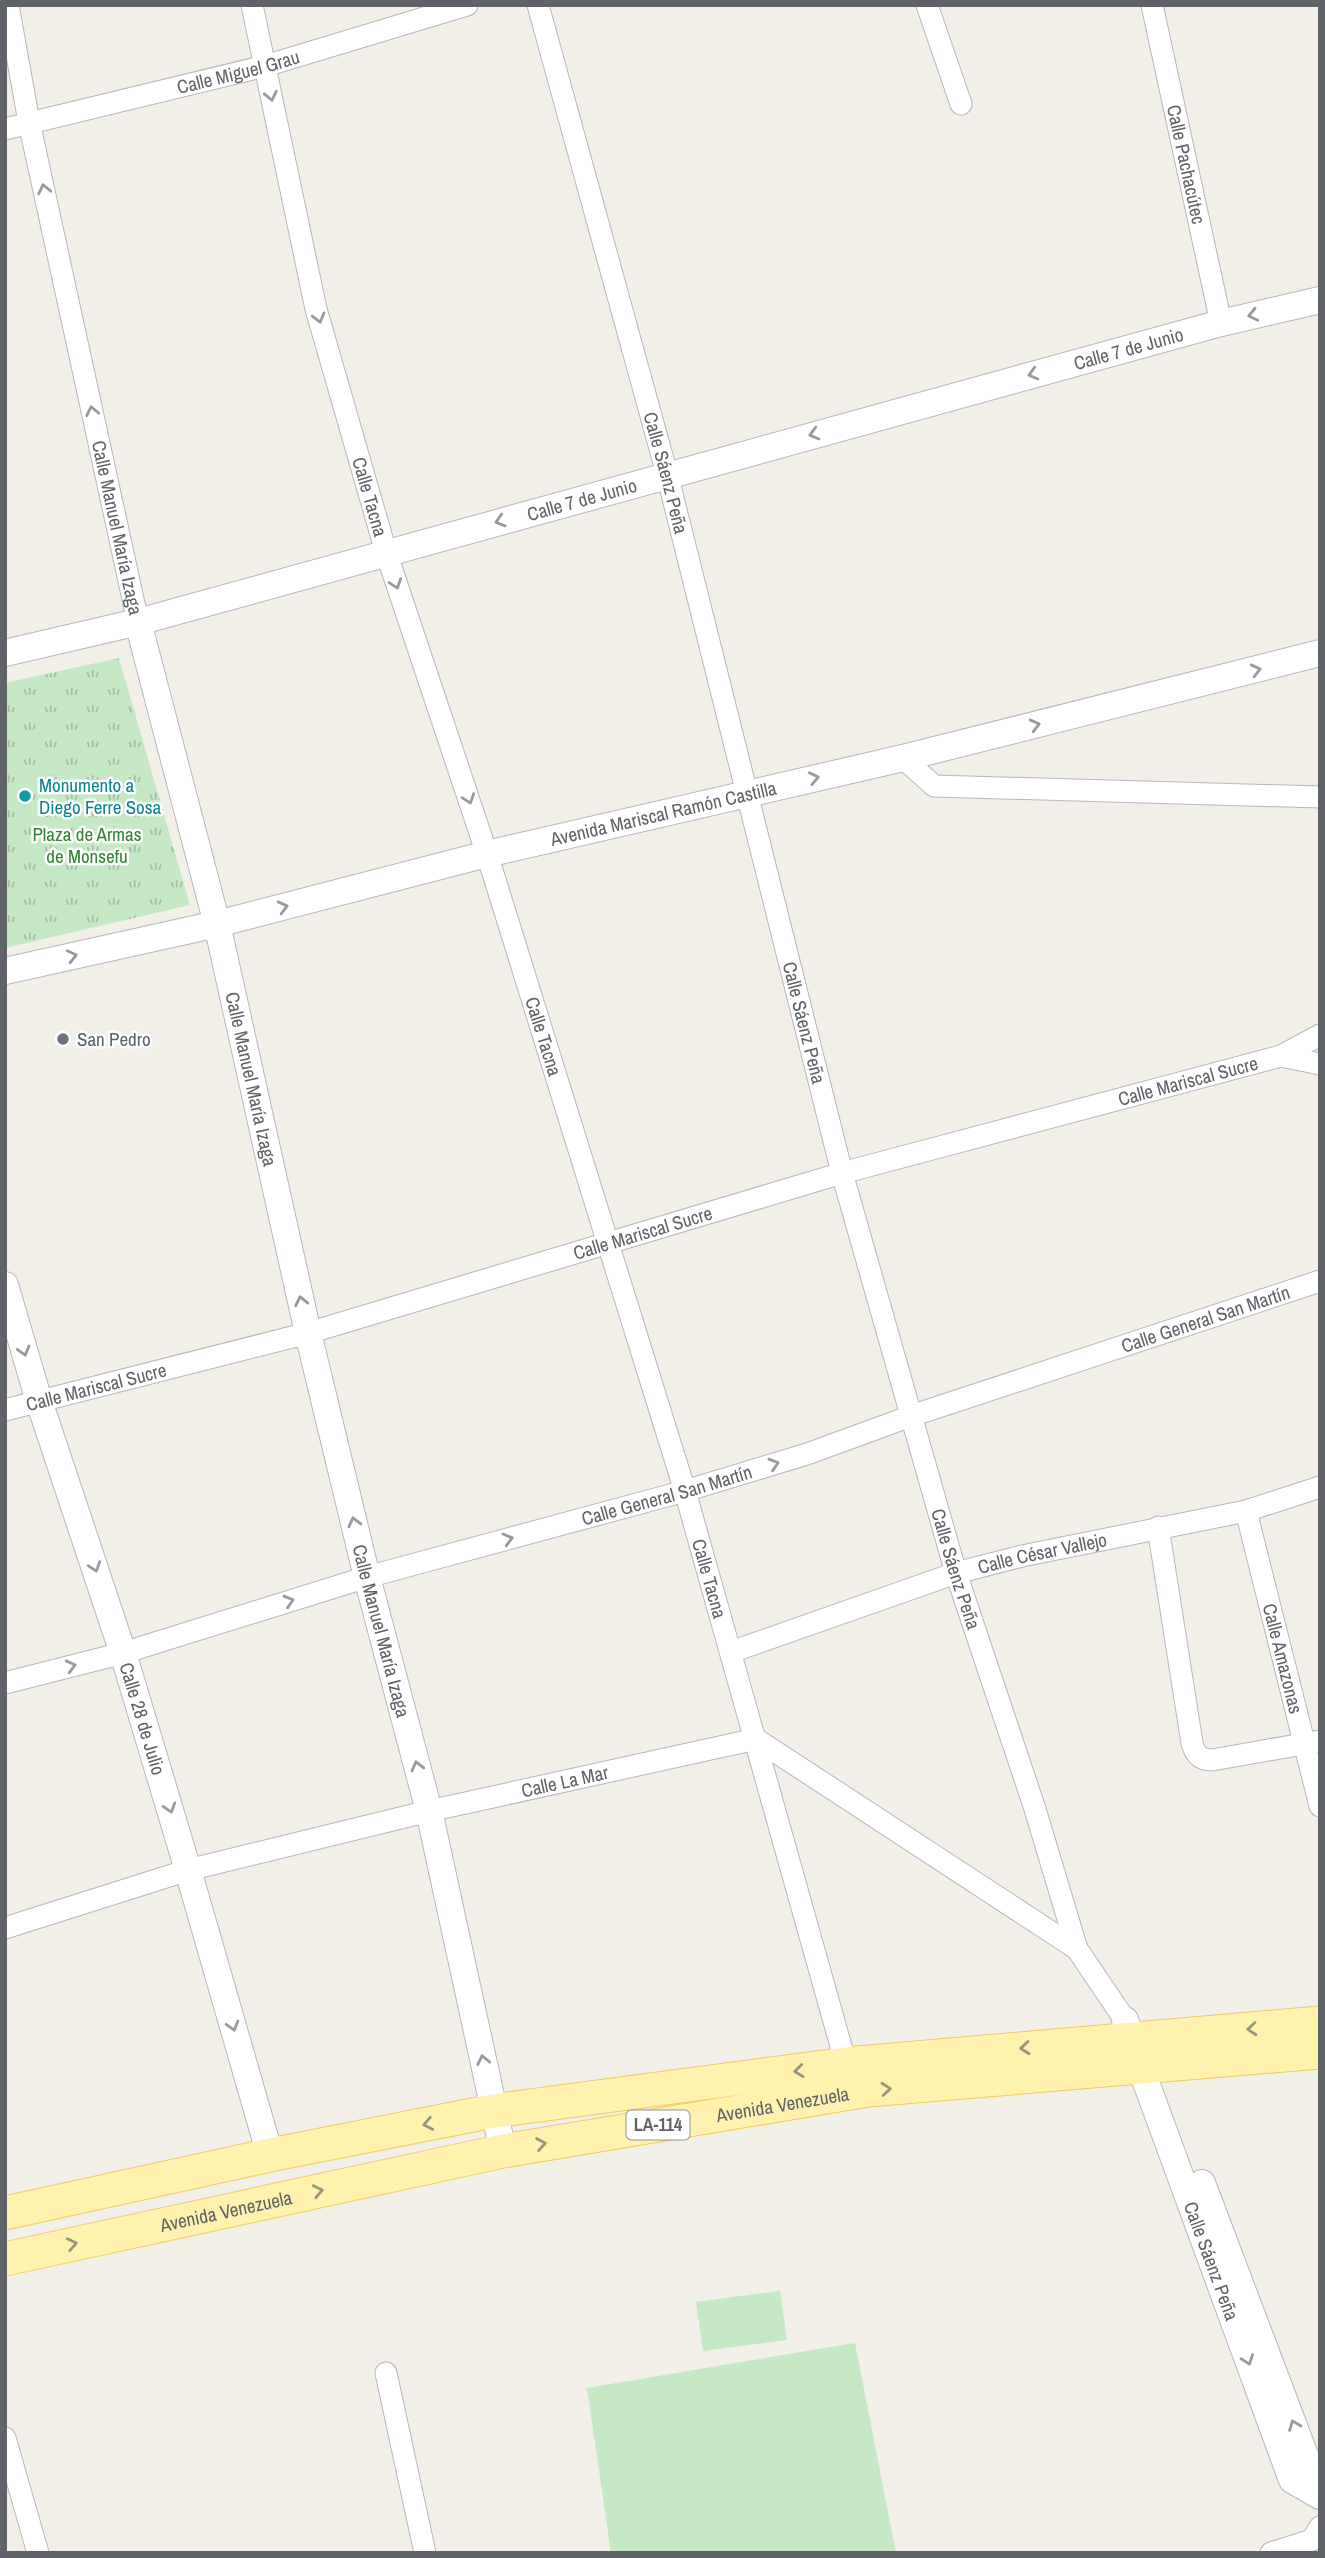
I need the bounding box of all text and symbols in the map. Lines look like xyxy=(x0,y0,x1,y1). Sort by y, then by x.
street label: Calle Miguel Grau xyxy=(174,43,303,100)
one-way arrow xyxy=(263,90,278,102)
street label: Calle Pachacútec xyxy=(1161,102,1212,227)
one-way arrow xyxy=(38,183,52,195)
one-way arrow xyxy=(1247,307,1259,322)
one-way arrow xyxy=(311,312,325,324)
street label: Calle 7 de Junio xyxy=(1071,321,1186,376)
one-way arrow xyxy=(1028,366,1040,380)
one-way arrow xyxy=(86,405,100,417)
street label: Calle Sáenz Peña xyxy=(638,409,695,537)
one-way arrow xyxy=(808,426,820,440)
street label: Calle Manuel María Izaga xyxy=(86,438,149,618)
street label: Calle Tacna xyxy=(346,454,394,540)
street label: Calle 7 de Junio xyxy=(524,472,640,527)
one-way arrow xyxy=(494,512,506,527)
one-way arrow xyxy=(388,577,402,589)
one-way arrow xyxy=(1250,663,1262,678)
one-way arrow xyxy=(1029,719,1041,733)
place label: Monumento a Diego Ferre Sosa xyxy=(39,772,162,820)
one-way arrow xyxy=(808,772,820,786)
street label: Avenida Mariscal Ramón Castilla xyxy=(547,775,779,852)
marker: Monumento a Diego Ferre Sosa xyxy=(17,788,33,804)
one-way arrow xyxy=(461,793,475,805)
park label: Plaza de Armas de Monsefu xyxy=(32,821,142,869)
one-way arrow xyxy=(277,900,289,915)
one-way arrow xyxy=(66,950,78,964)
street label: Calle Sáenz Peña xyxy=(777,959,832,1087)
street label: Calle Manuel María Izaga xyxy=(220,989,284,1169)
street label: Calle Tacna xyxy=(519,994,568,1080)
place label: San Pedro xyxy=(77,1026,151,1052)
marker: San Pedro xyxy=(55,1031,71,1047)
street label: Calle Mariscal Sucre xyxy=(1115,1050,1261,1112)
street label: Calle Mariscal Sucre xyxy=(570,1200,715,1266)
street label: Calle General San Martín xyxy=(1118,1279,1293,1359)
one-way arrow xyxy=(295,1295,309,1307)
one-way arrow xyxy=(16,1345,31,1357)
street label: Calle Mariscal Sucre xyxy=(23,1357,169,1417)
one-way arrow xyxy=(768,1457,780,1472)
street label: Calle General San Martín xyxy=(579,1458,755,1531)
street label: Calle Sáenz Peña xyxy=(925,1506,987,1633)
one-way arrow xyxy=(348,1516,362,1528)
street label: Calle César Vallejo xyxy=(975,1526,1109,1580)
one-way arrow xyxy=(502,1533,514,1547)
street label: Calle Tacna xyxy=(686,1536,733,1622)
street label: Calle Manuel María Izaga xyxy=(347,1542,417,1720)
one-way arrow xyxy=(86,1561,101,1573)
one-way arrow xyxy=(282,1595,295,1609)
street label: Calle Amazonas xyxy=(1257,1601,1309,1716)
street label: Calle 28 de Julio xyxy=(114,1659,172,1778)
one-way arrow xyxy=(65,1660,77,1675)
street label: Calle La Mar xyxy=(519,1759,611,1803)
one-way arrow xyxy=(411,1760,425,1772)
one-way arrow xyxy=(161,1802,176,1814)
one-way arrow xyxy=(225,2020,239,2032)
one-way arrow xyxy=(1246,2021,1257,2036)
one-way arrow xyxy=(1019,2041,1031,2056)
one-way arrow xyxy=(476,2054,491,2066)
one-way arrow xyxy=(793,2063,805,2078)
street label: Avenida Venezuela xyxy=(713,2080,851,2128)
one-way arrow xyxy=(881,2081,892,2096)
road number: LA-114 xyxy=(626,2110,690,2140)
one-way arrow xyxy=(422,2115,434,2130)
one-way arrow xyxy=(535,2137,547,2152)
street label: Avenida Venezuela xyxy=(157,2184,294,2238)
one-way arrow xyxy=(312,2184,324,2199)
street label: Calle Sáenz Peña xyxy=(1178,2198,1245,2324)
one-way arrow xyxy=(66,2238,78,2253)
one-way arrow xyxy=(1240,2354,1254,2366)
one-way arrow xyxy=(1288,2420,1302,2432)

